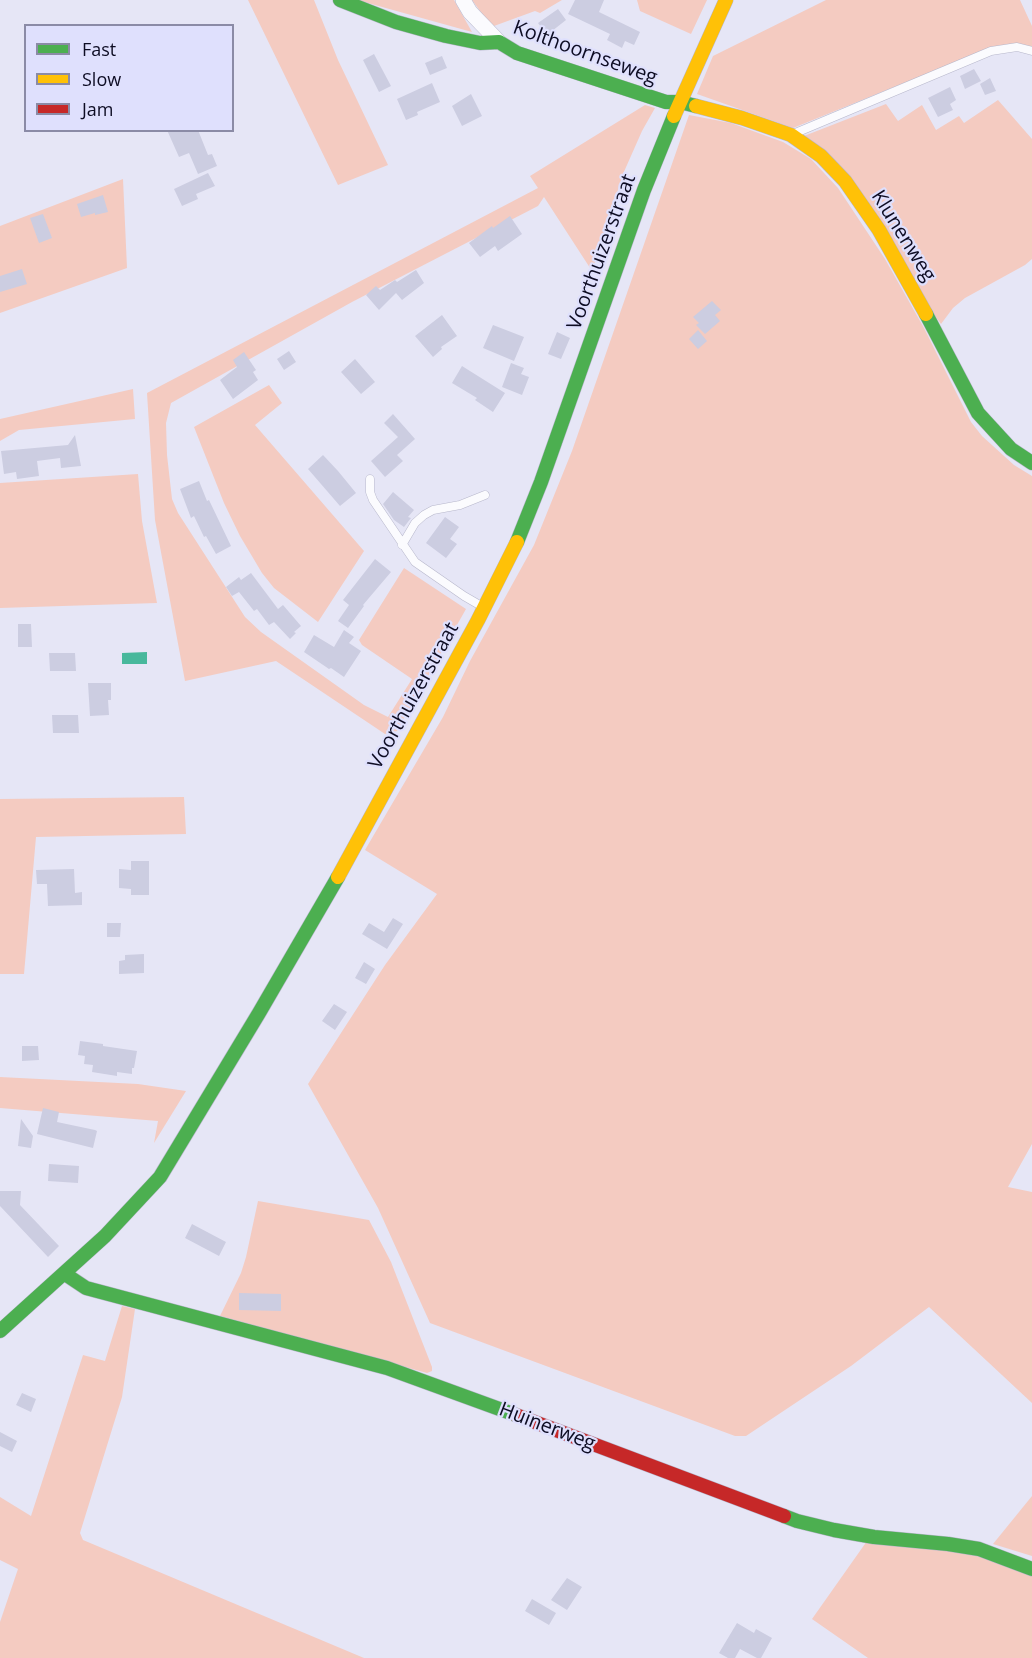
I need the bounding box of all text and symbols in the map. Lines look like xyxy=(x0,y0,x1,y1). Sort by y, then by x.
street label: Kolthoornseweg xyxy=(510,16,660,90)
legend xyxy=(24,24,234,132)
text: Fast xyxy=(82,37,116,61)
text: Slow xyxy=(82,67,121,91)
text: Jam xyxy=(82,97,114,121)
street label: Voorthuizerstraat xyxy=(563,171,641,333)
street label: Klunenweg xyxy=(866,186,940,286)
street label: Voorthuizerstraat xyxy=(364,619,464,773)
street label: Huinerweg xyxy=(495,1398,599,1456)

